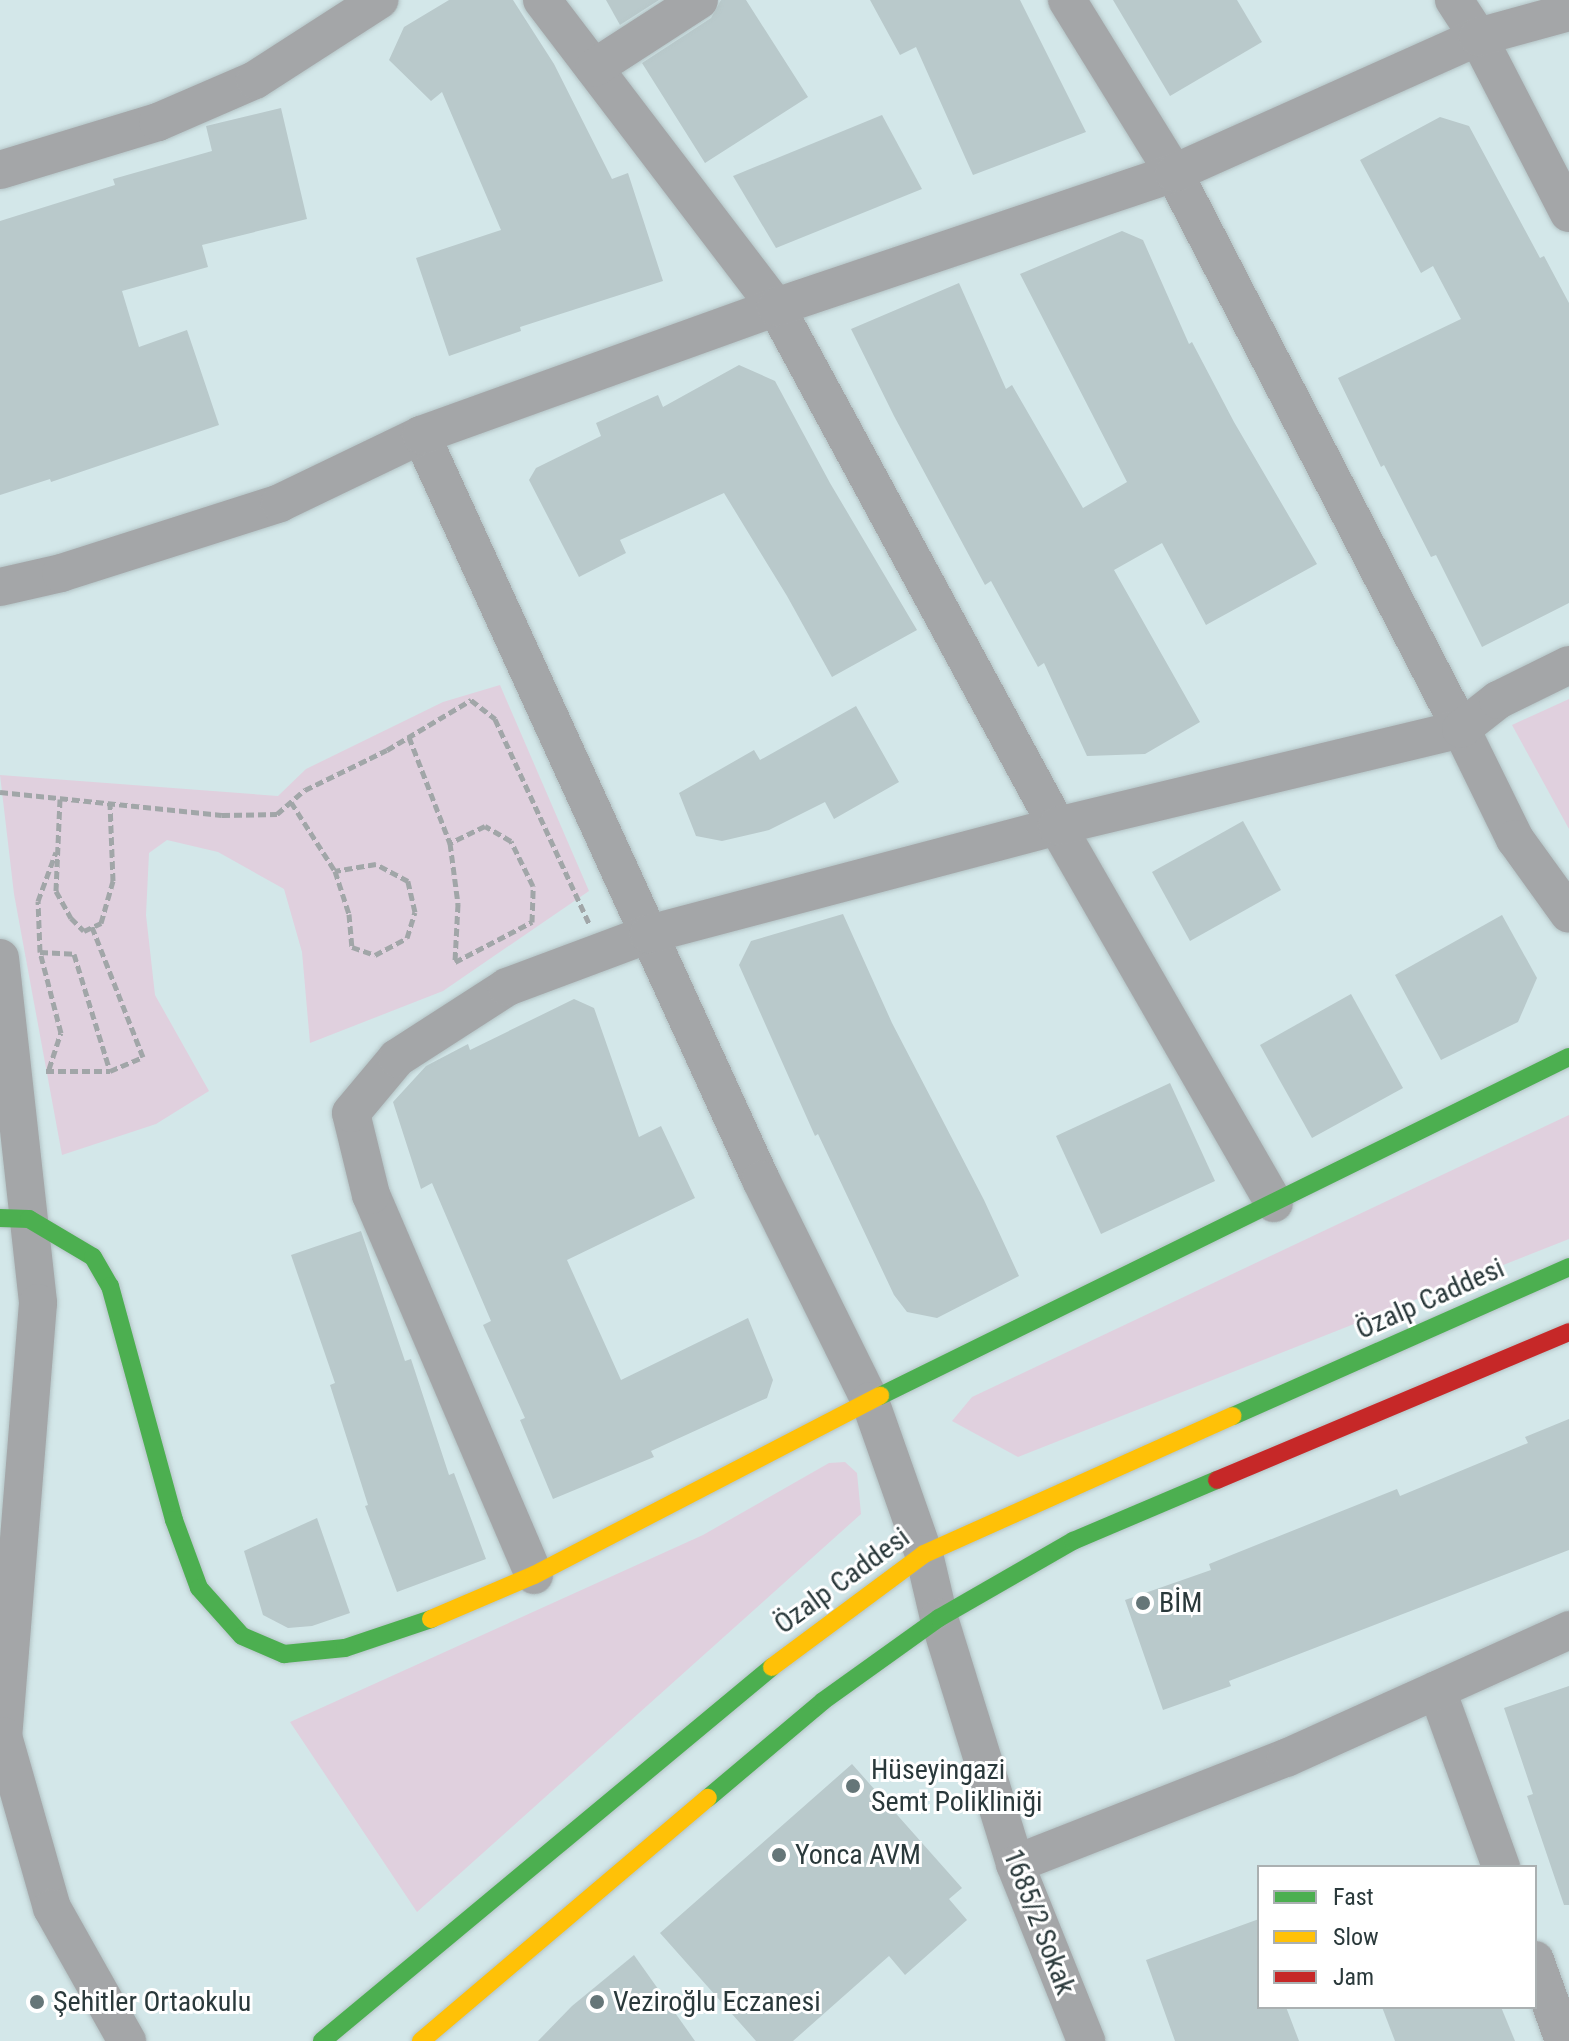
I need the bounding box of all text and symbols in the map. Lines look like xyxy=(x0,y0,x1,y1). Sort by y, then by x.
street label: Özalp Caddesi xyxy=(1351,1251,1509,1347)
street label: Özalp Caddesi xyxy=(768,1521,916,1641)
place label: BİM xyxy=(1159,1586,1202,1620)
marker: BİM xyxy=(1134,1594,1152,1612)
place label: Hüseyingazi Semt Polikliniği xyxy=(871,1753,1042,1819)
marker: Hüseyingazi Semt Polikliniği xyxy=(842,1775,864,1797)
place label: Yonca AVM xyxy=(795,1838,921,1872)
street label: 1685/2 Sokak xyxy=(996,1844,1082,2000)
marker: Yonca AVM xyxy=(770,1846,788,1864)
legend xyxy=(1257,1865,1537,2009)
text: Fast xyxy=(1333,1883,1374,1911)
text: Slow xyxy=(1333,1923,1379,1951)
text: Jam xyxy=(1333,1963,1374,1991)
place label: Şehitler Ortaokulu xyxy=(53,1985,251,2019)
place label: Veziroğlu Eczanesi xyxy=(613,1985,821,2019)
marker: Şehitler Ortaokulu xyxy=(28,1993,46,2011)
marker: Veziroğlu Eczanesi xyxy=(588,1993,606,2011)

